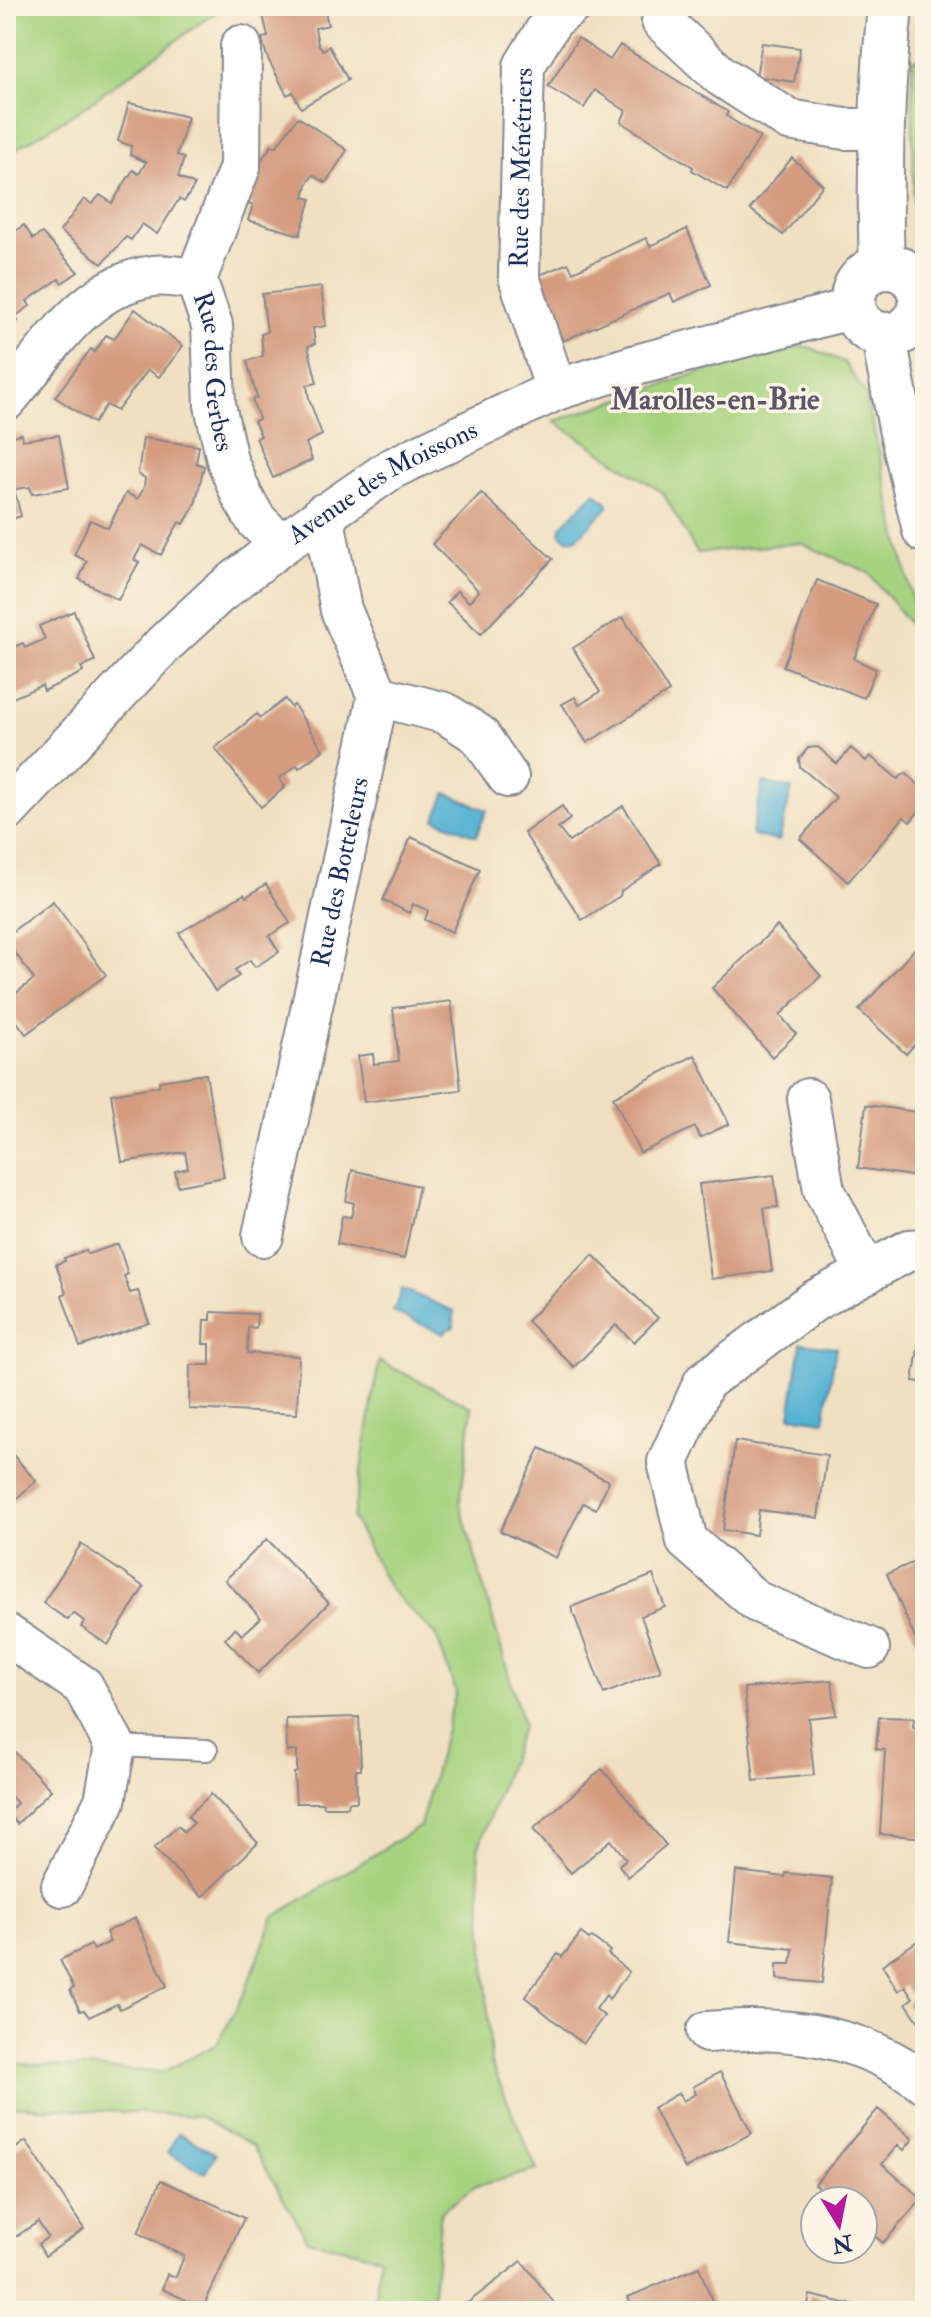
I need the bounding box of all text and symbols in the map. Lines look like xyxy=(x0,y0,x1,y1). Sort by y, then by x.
street label: Rue des Ménétriers xyxy=(503,67,540,269)
street label: Rue des Gerbes xyxy=(186,288,241,455)
district label: Marolles-en-Brie xyxy=(609,381,820,418)
street label: Avenue des Moissons xyxy=(281,414,483,552)
street label: Rue des Botteleurs xyxy=(305,774,376,970)
north arrow xyxy=(799,2185,879,2265)
text: N xyxy=(830,2228,855,2259)

